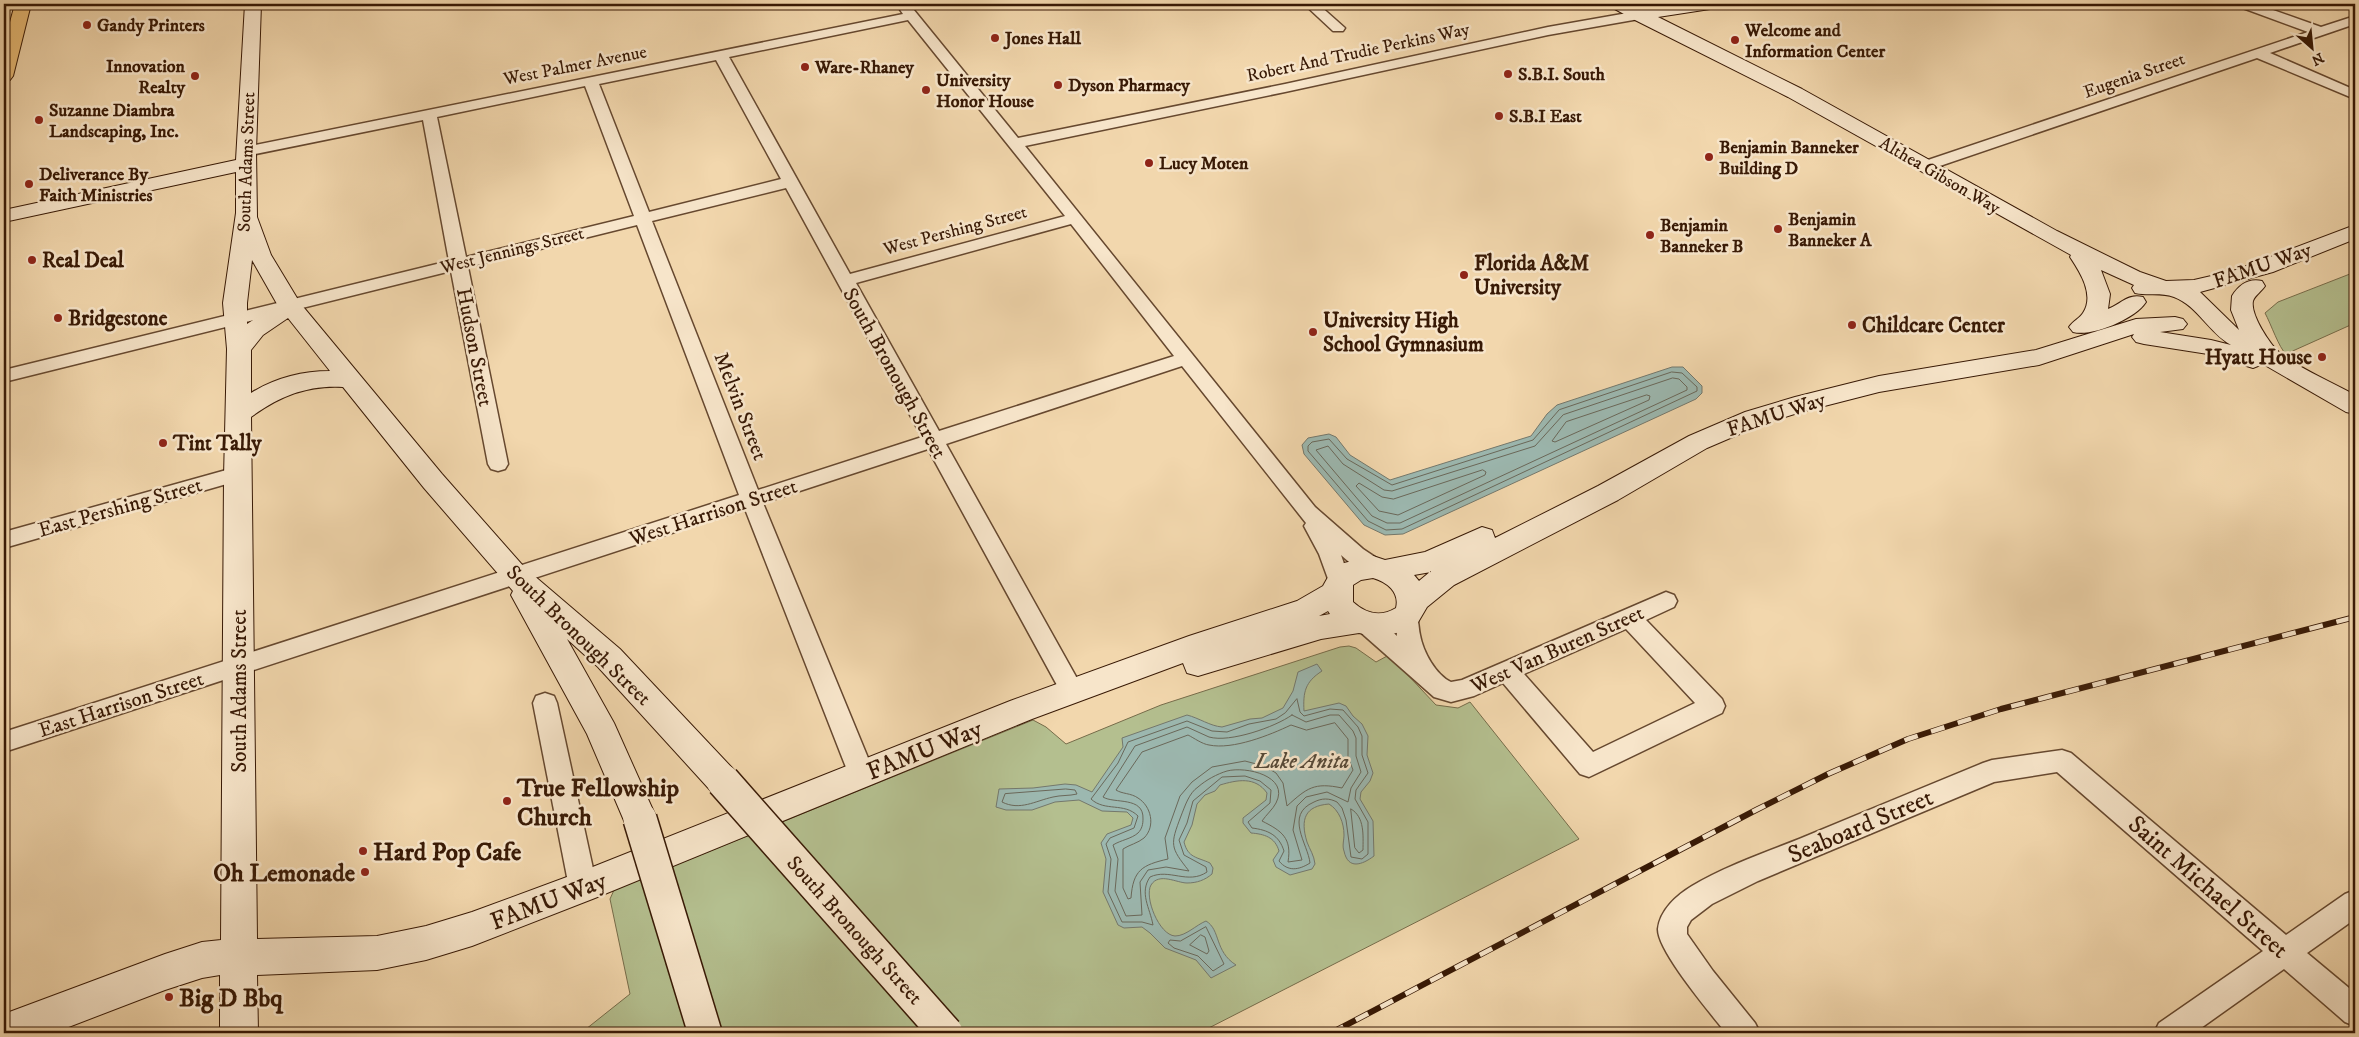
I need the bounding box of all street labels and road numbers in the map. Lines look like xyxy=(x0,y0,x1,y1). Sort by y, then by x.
street label: Robert And Trudie Perkins Way xyxy=(1245,19,1472,87)
street label: West Palmer Avenue xyxy=(501,41,649,91)
street label: Eugenia Street xyxy=(2081,48,2188,104)
street label: South Adams Street xyxy=(234,91,260,232)
street label: Althea Gibson Way xyxy=(1875,132,2004,220)
street label: West Pershing Street xyxy=(880,201,1030,261)
street label: West Jennings Street xyxy=(437,222,586,280)
street label: FAMU Way xyxy=(2210,237,2316,295)
street label: South Bronough Street xyxy=(836,283,952,464)
street label: Hudson Street xyxy=(450,286,498,409)
street label: Melvin Street xyxy=(708,349,773,464)
street label: FAMU Way xyxy=(1724,386,1830,443)
street label: East Pershing Street xyxy=(35,472,205,544)
street label: West Harrison Street xyxy=(625,473,801,553)
street label: South Bronough Street xyxy=(500,560,656,712)
street label: West Van Buren Street xyxy=(1466,600,1648,700)
street label: South Adams Street xyxy=(227,609,253,773)
street label: East Harrison Street xyxy=(36,666,207,744)
street label: FAMU Way xyxy=(862,713,987,788)
street label: Seaboard Street xyxy=(1783,782,1938,871)
street label: Saint Michael Street xyxy=(2121,809,2295,965)
street label: South Bronough Street xyxy=(781,851,928,1011)
street label: FAMU Way xyxy=(486,865,611,938)

